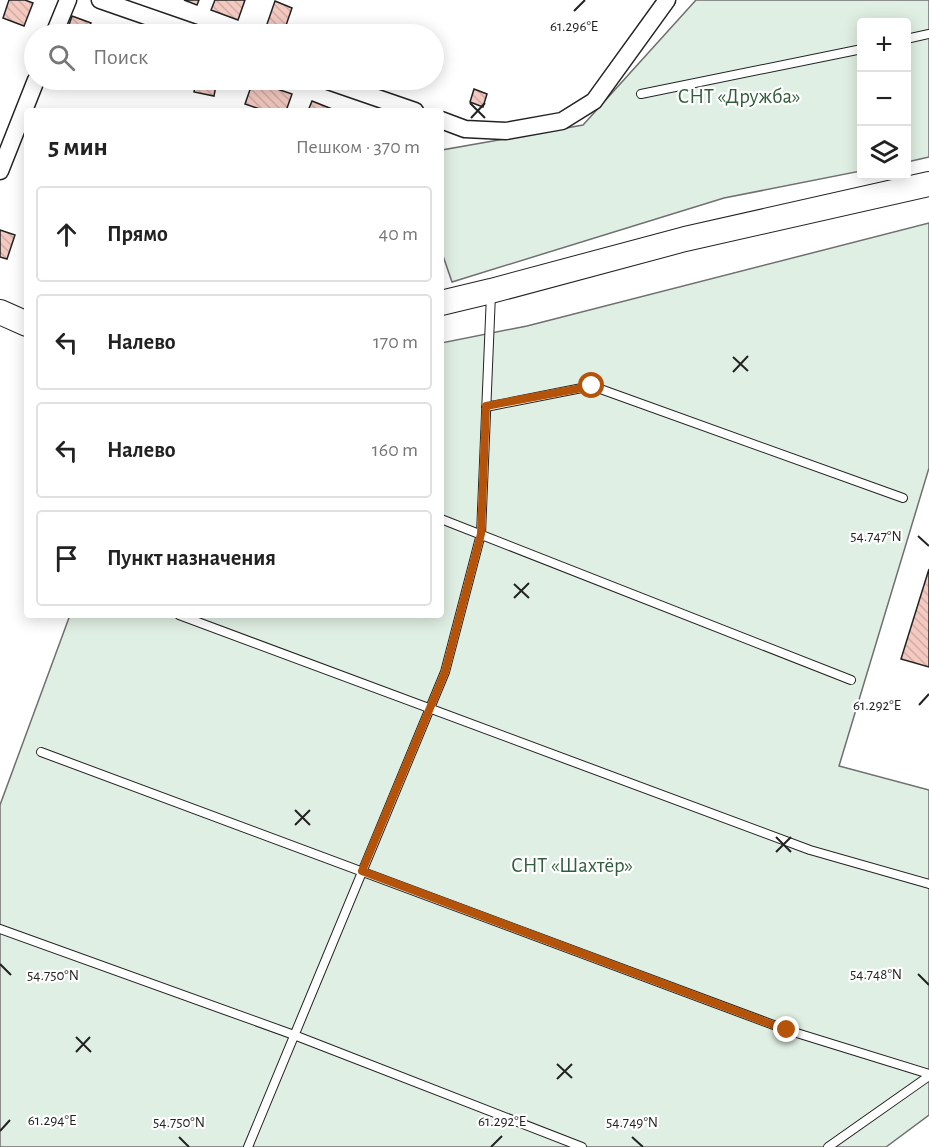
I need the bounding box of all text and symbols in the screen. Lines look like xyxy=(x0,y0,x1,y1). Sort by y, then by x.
map controls xyxy=(857,18,911,180)
button: + xyxy=(857,18,911,72)
text: 61.296°E xyxy=(550,19,598,34)
search box xyxy=(24,24,444,90)
icon: search xyxy=(45,41,78,74)
text: Поиск xyxy=(93,46,148,68)
button: − xyxy=(857,72,911,126)
park label: СНТ «Дружба» xyxy=(677,86,801,107)
button: layers xyxy=(857,126,911,180)
text: 5 мин xyxy=(48,134,108,160)
text: Пешком · 370 m xyxy=(296,137,420,157)
icon: ahead xyxy=(50,218,83,251)
text: Прямо xyxy=(107,223,168,245)
text: 40 m xyxy=(379,224,418,244)
icon: left xyxy=(50,326,83,359)
text: Налево xyxy=(107,331,176,353)
text: 170 m xyxy=(373,332,418,352)
route start xyxy=(578,372,604,398)
icon: left xyxy=(50,434,83,467)
text: Налево xyxy=(107,439,176,461)
text: 160 m xyxy=(372,440,418,460)
text: 54.747°N xyxy=(850,529,902,544)
icon: arrive xyxy=(50,542,83,575)
text: Пункт назначения xyxy=(107,547,276,569)
text: 61.292°E xyxy=(853,698,901,713)
park label: СНТ «Шахтёр» xyxy=(511,855,633,876)
text: 54.748°N xyxy=(850,967,902,982)
text: 54.750°N xyxy=(27,968,79,983)
route end xyxy=(773,1016,799,1042)
text: 61.294°E xyxy=(28,1113,76,1128)
text: 61.292°E xyxy=(478,1114,526,1129)
text: 54.750°N xyxy=(153,1115,205,1130)
text: 54.749°N xyxy=(606,1115,658,1130)

